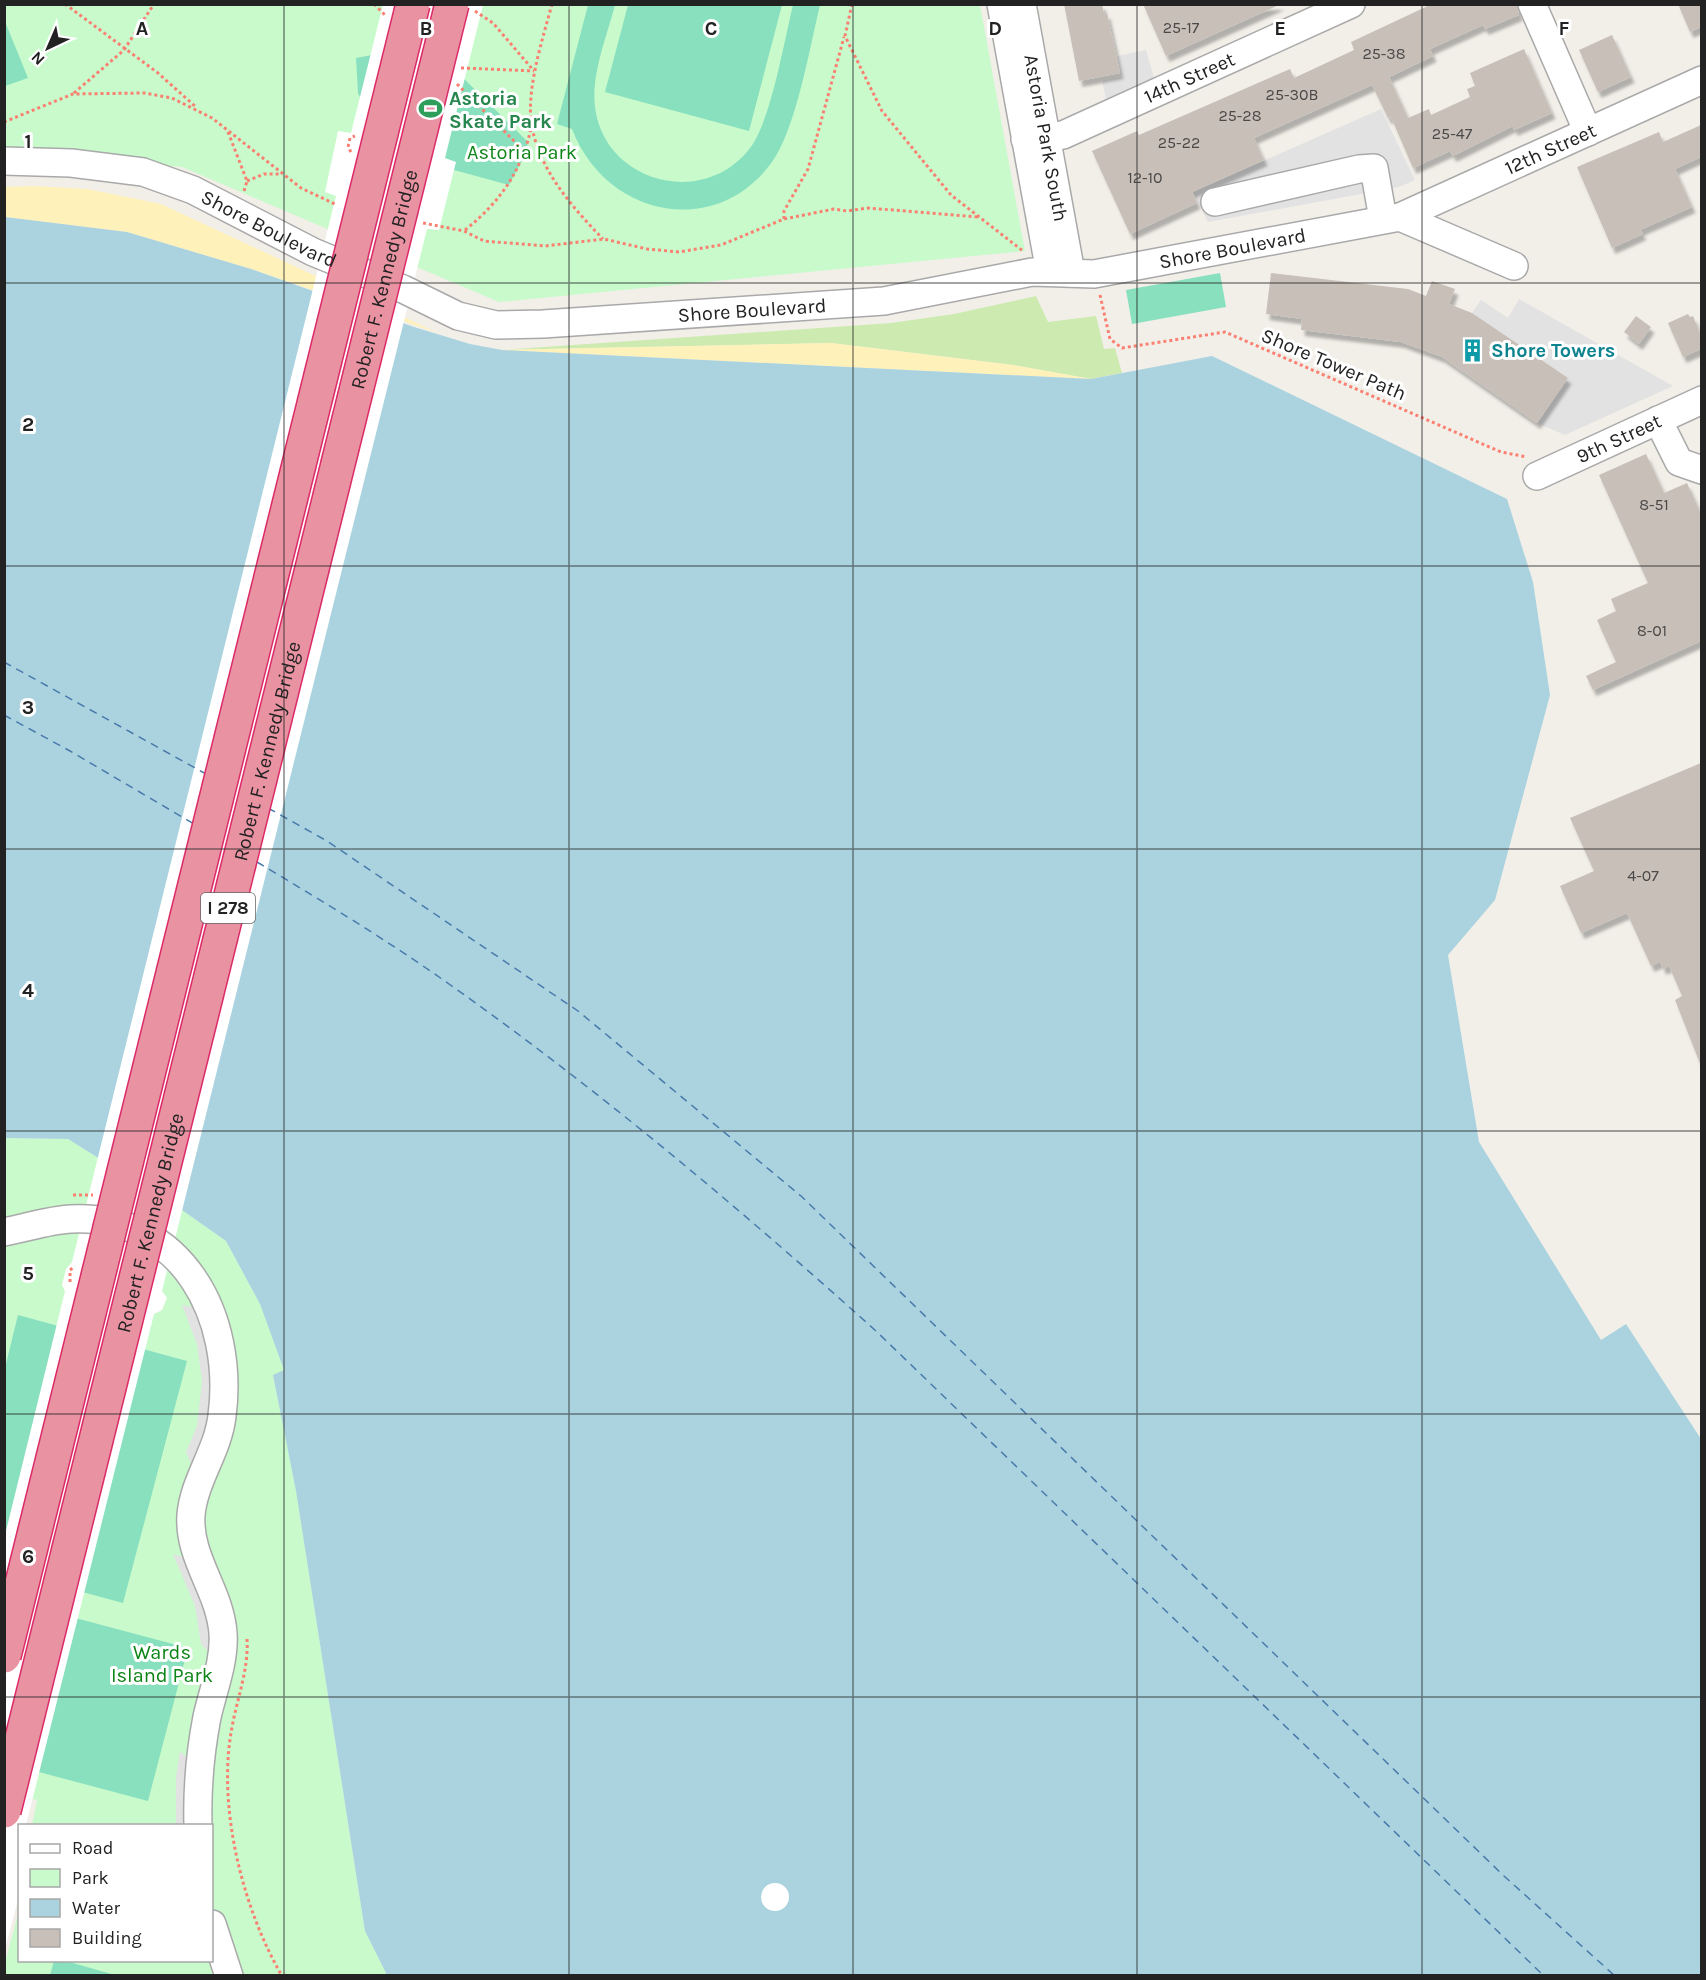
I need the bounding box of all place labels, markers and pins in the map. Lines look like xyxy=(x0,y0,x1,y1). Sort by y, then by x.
place label: Astoria Skate Park xyxy=(449,87,552,133)
sports icon: Astoria Skate Park xyxy=(418,96,444,122)
building icon: Shore Towers xyxy=(1460,337,1486,363)
place label: Shore Towers xyxy=(1491,339,1615,362)

